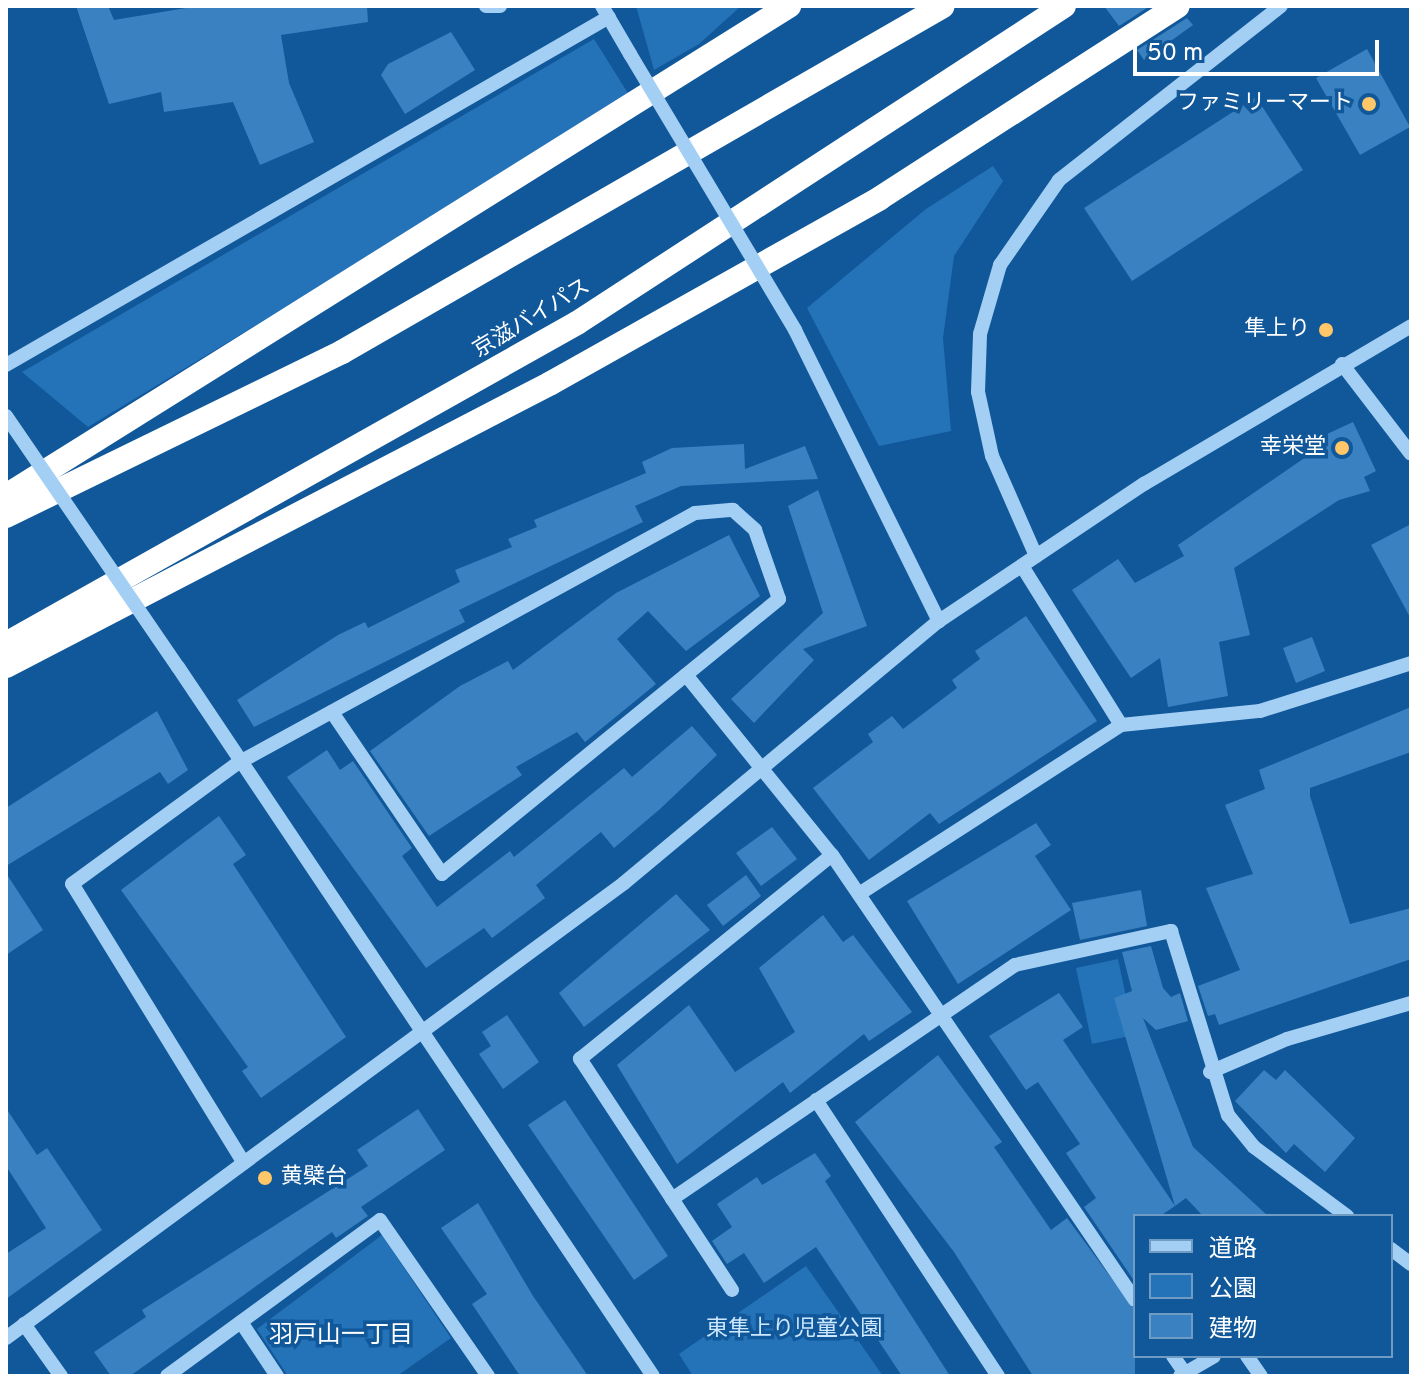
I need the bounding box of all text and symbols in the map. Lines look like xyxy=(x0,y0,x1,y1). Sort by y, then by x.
scale bar xyxy=(1137,24,1383,74)
text: 50 m xyxy=(1147,39,1203,69)
place label: ファミリーマート xyxy=(1177,91,1353,117)
marker: ファミリーマート xyxy=(1360,95,1378,113)
street label: 京滋バイパス xyxy=(469,274,595,364)
place label: 隼上り xyxy=(1244,317,1310,343)
marker: 隼上り xyxy=(1317,321,1335,339)
place label: 幸栄堂 xyxy=(1260,435,1326,461)
marker: 幸栄堂 xyxy=(1333,439,1351,457)
place label: 黄檗台 xyxy=(281,1165,347,1191)
marker: 黄檗台 xyxy=(256,1169,274,1187)
legend xyxy=(1133,1214,1393,1358)
text: 道路 xyxy=(1209,1235,1257,1265)
text: 公園 xyxy=(1209,1275,1257,1305)
text: 建物 xyxy=(1209,1315,1257,1345)
park label: 東隼上り児童公園 xyxy=(706,1317,882,1343)
district label: 羽戸山一丁目 xyxy=(269,1323,413,1351)

